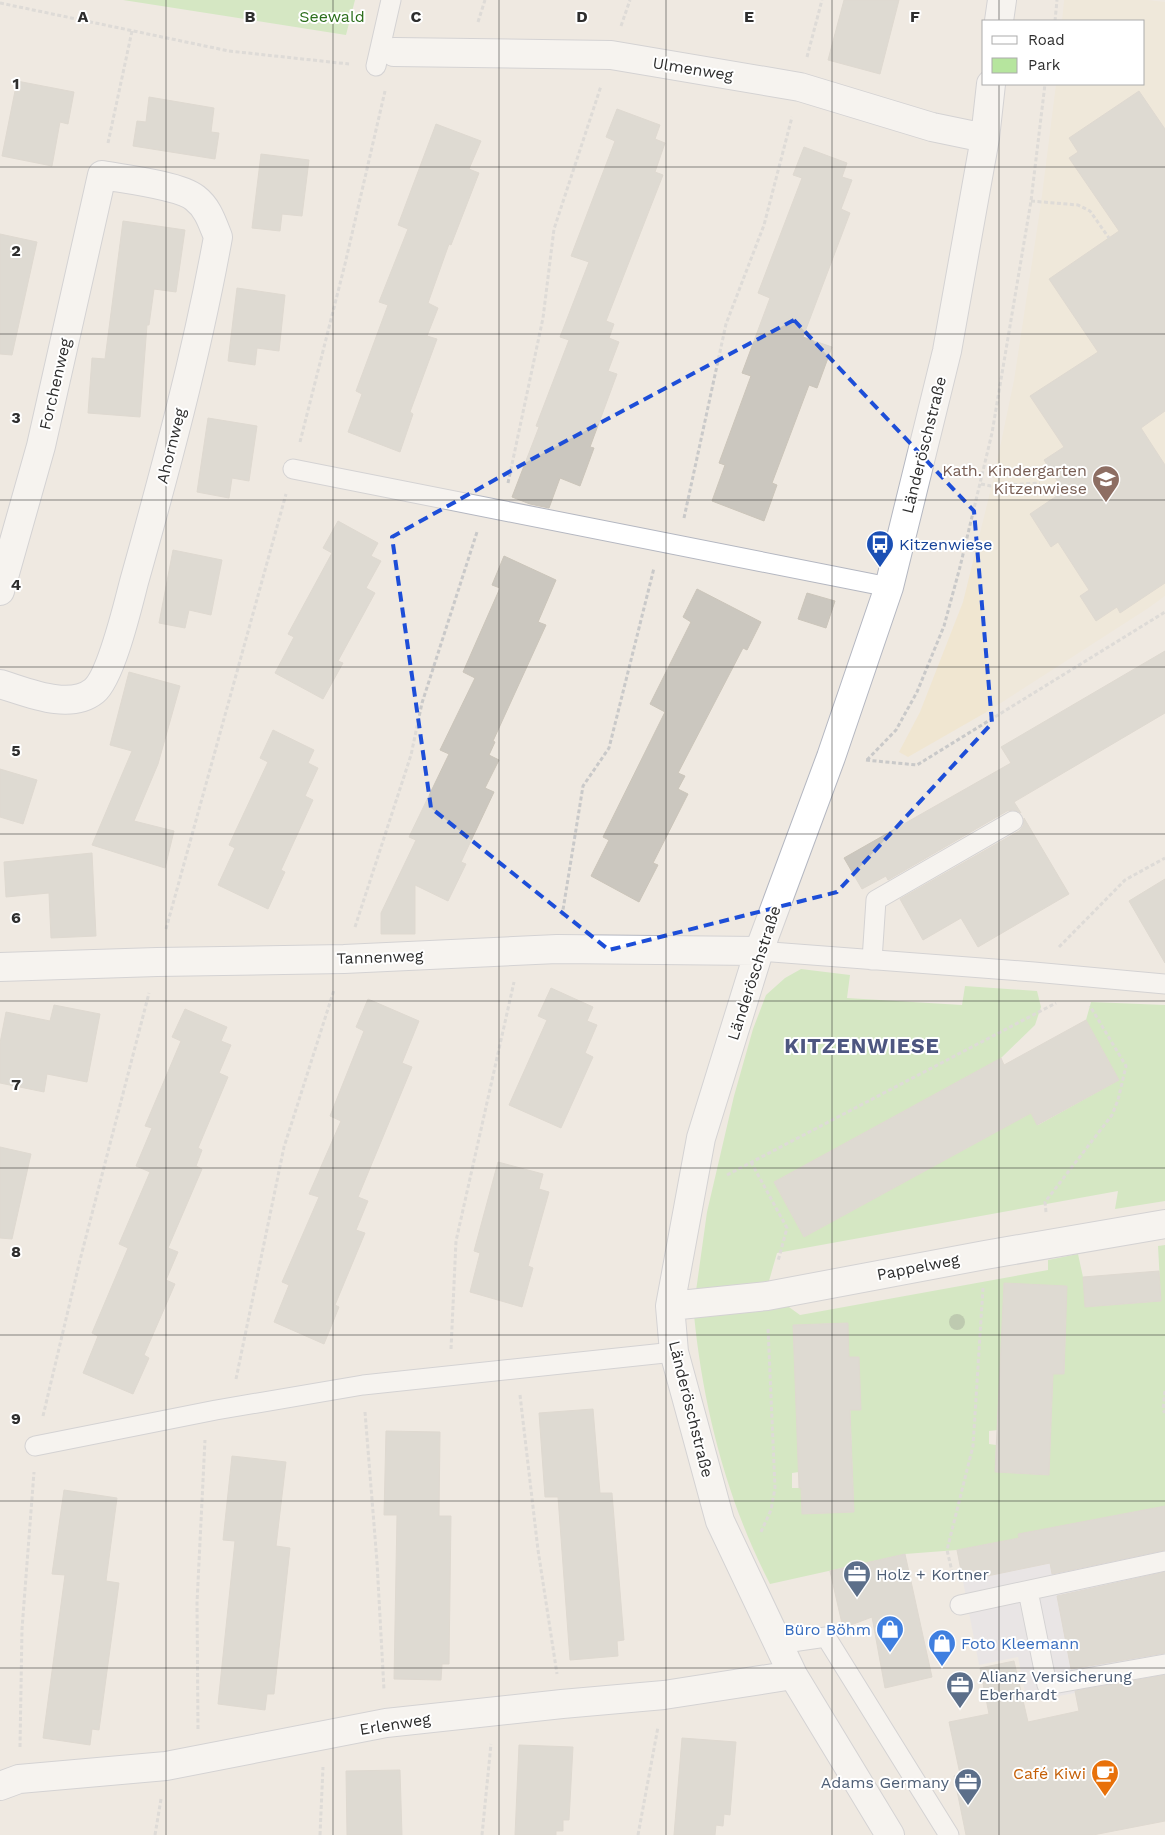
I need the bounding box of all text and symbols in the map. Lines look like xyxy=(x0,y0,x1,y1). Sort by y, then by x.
text: A xyxy=(78,7,89,26)
text: B xyxy=(245,7,256,26)
park label: Seewald xyxy=(299,7,365,26)
text: C xyxy=(411,7,422,26)
text: D xyxy=(576,7,588,26)
text: E xyxy=(744,7,754,26)
text: F xyxy=(910,7,920,26)
legend xyxy=(982,20,1145,85)
text: Road xyxy=(1028,31,1065,49)
street label: Ulmenweg xyxy=(651,53,735,85)
text: Park xyxy=(1028,56,1061,74)
text: 1 xyxy=(13,74,19,93)
text: 2 xyxy=(11,241,21,260)
street label: Forchenweg xyxy=(35,336,75,432)
street label: Länderöschstraße xyxy=(898,375,950,515)
street label: Ahornweg xyxy=(152,406,190,486)
text: 3 xyxy=(11,408,21,427)
place label: Kath. Kindergarten Kitzenwiese xyxy=(942,461,1087,498)
school or university icon: Kath. Kindergarten Kitzenwiese xyxy=(1091,464,1121,503)
bus stop icon: Kitzenwiese xyxy=(865,529,895,568)
place label: Kitzenwiese xyxy=(899,535,992,554)
text: 4 xyxy=(11,575,21,594)
text: 5 xyxy=(11,741,21,760)
street label: Länderöschstraße xyxy=(723,903,785,1043)
text: 6 xyxy=(11,908,21,927)
street label: Tannenweg xyxy=(336,946,424,968)
district label: KITZENWIESE xyxy=(784,1033,940,1058)
text: 7 xyxy=(11,1075,21,1094)
text: 8 xyxy=(11,1242,21,1261)
street label: Pappelweg xyxy=(875,1250,961,1284)
street label: Länderöschstraße xyxy=(665,1339,717,1479)
text: 9 xyxy=(11,1409,21,1428)
office icon: Holz + Kortner xyxy=(842,1559,872,1598)
place label: Holz + Kortner xyxy=(876,1565,990,1584)
shop icon: Büro Böhm xyxy=(875,1614,905,1653)
place label: Büro Böhm xyxy=(784,1620,871,1639)
shop icon: Foto Kleemann xyxy=(927,1628,957,1667)
place label: Foto Kleemann xyxy=(961,1634,1079,1653)
place label: Alianz Versicherung Eberhardt xyxy=(979,1667,1132,1704)
office icon: Alianz Versicherung Eberhardt xyxy=(945,1670,975,1709)
street label: Erlenweg xyxy=(358,1709,432,1739)
cafe icon: Café Kiwi xyxy=(1090,1758,1120,1797)
place label: Café Kiwi xyxy=(1013,1764,1086,1783)
office icon: Adams Germany xyxy=(953,1767,983,1806)
place label: Adams Germany xyxy=(821,1773,950,1792)

